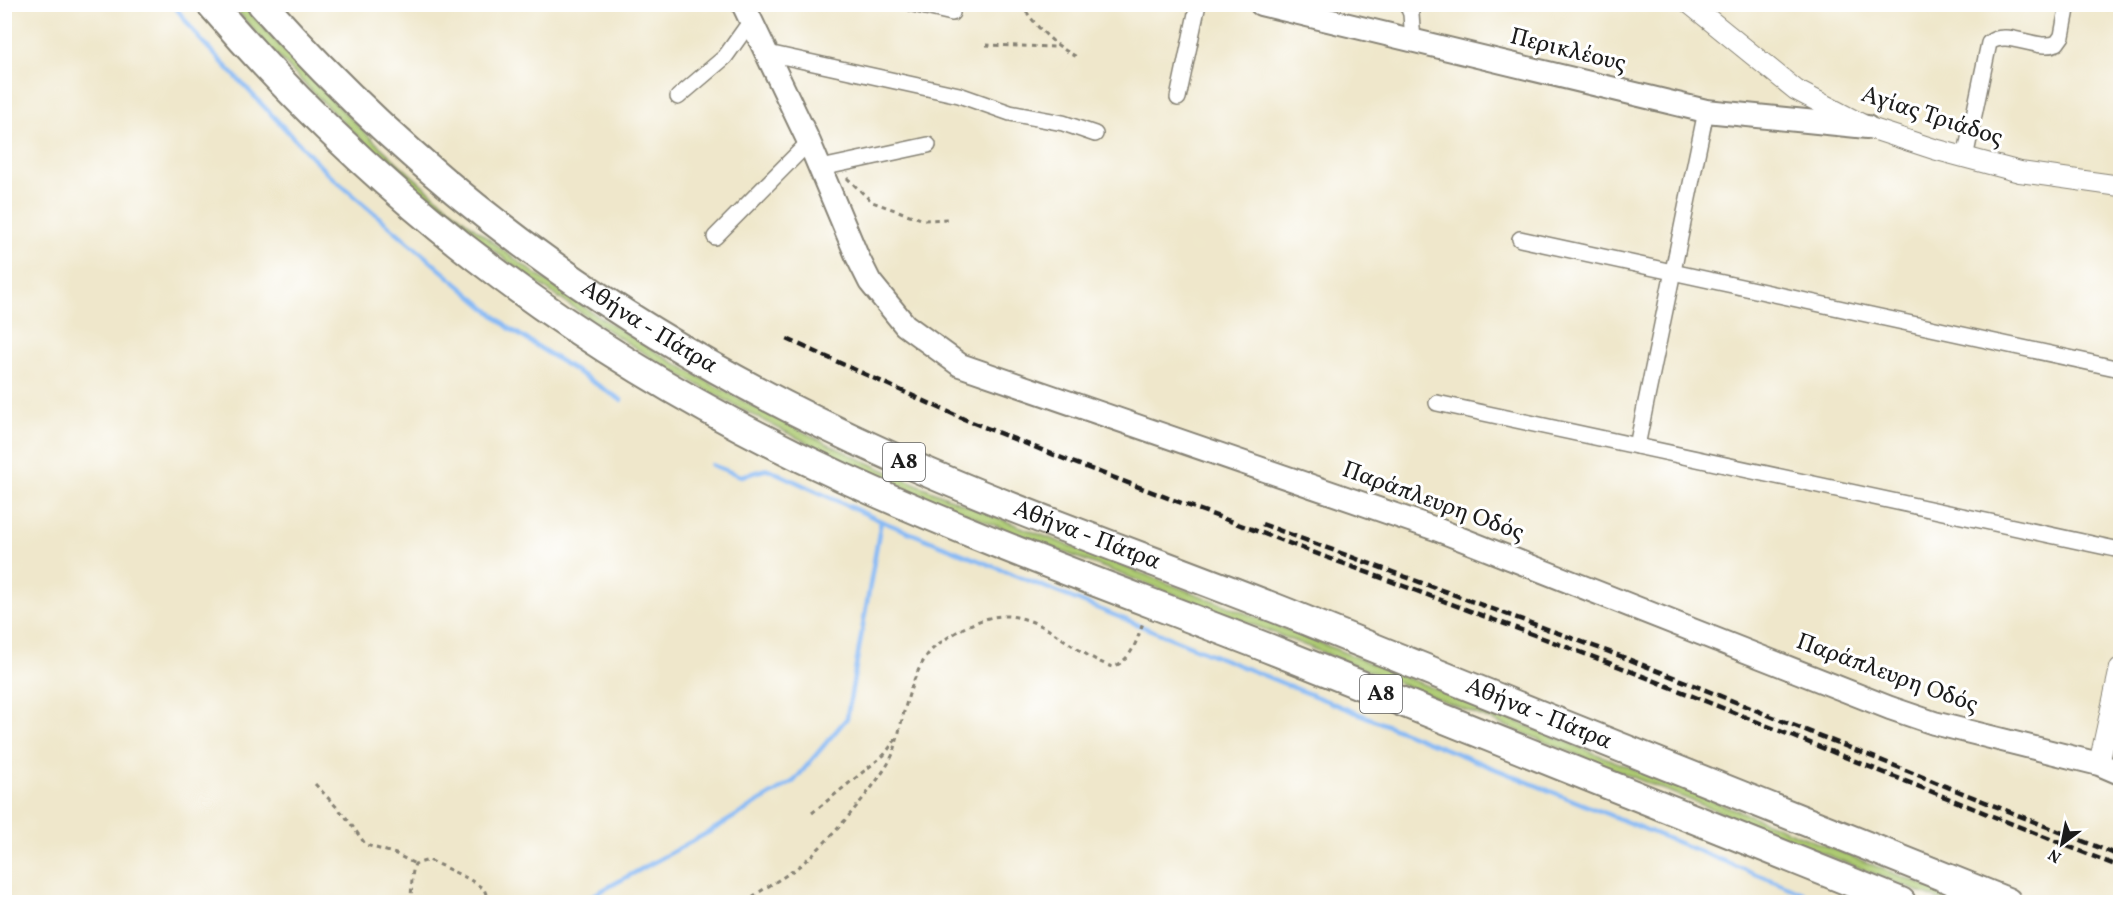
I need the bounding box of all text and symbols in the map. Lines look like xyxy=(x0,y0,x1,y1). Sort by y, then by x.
street label: Περικλέους xyxy=(1506,20,1630,82)
street label: Αγίας Τριάδος xyxy=(1857,78,2007,156)
street label: Αθήνα - Πάτρα xyxy=(573,272,723,383)
road number: Α8 xyxy=(883,443,925,481)
street label: Παράπλευρη Οδός xyxy=(1337,453,1529,551)
street label: Αθήνα - Πάτρα xyxy=(1008,492,1165,579)
street label: Παράπλευρη Οδός xyxy=(1791,625,1983,723)
street label: Αθήνα - Πάτρα xyxy=(1460,670,1617,759)
road number: Α8 xyxy=(1360,675,1402,713)
north arrow xyxy=(2032,814,2092,874)
text: N xyxy=(2044,842,2066,867)

